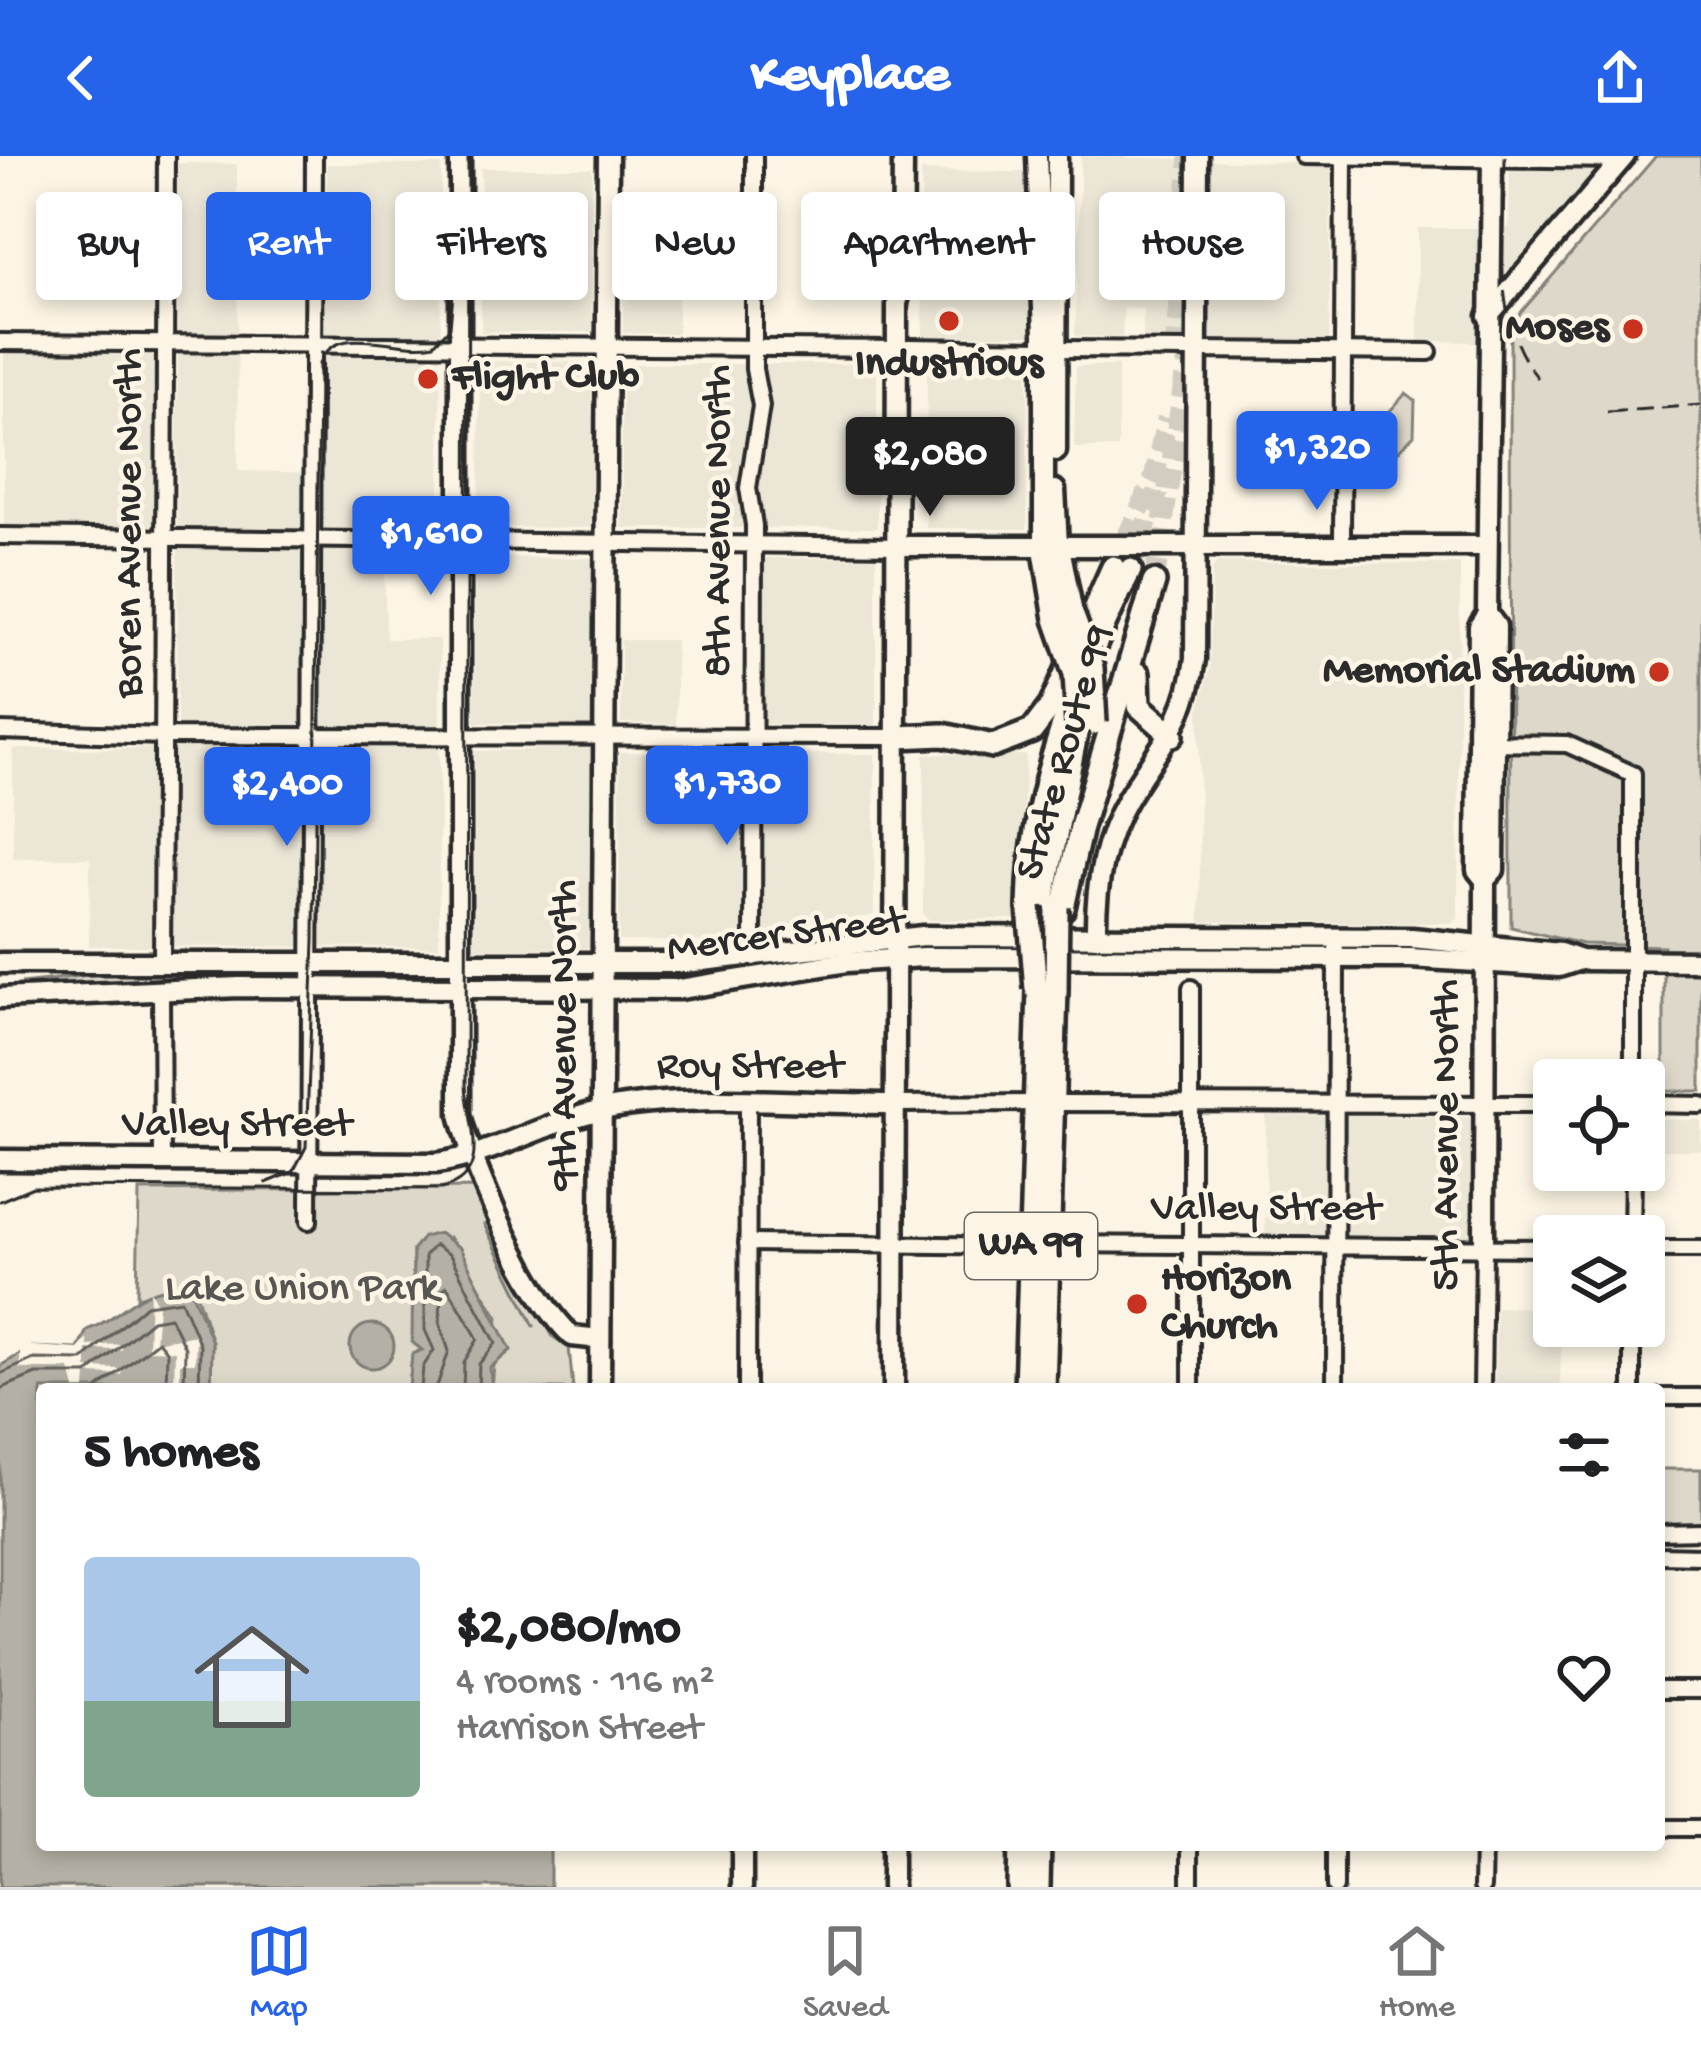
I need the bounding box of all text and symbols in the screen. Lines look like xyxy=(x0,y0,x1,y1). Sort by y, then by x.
icon: back xyxy=(48,45,114,111)
icon: share xyxy=(1587,45,1653,111)
text: Keyplace xyxy=(751,46,950,110)
chip: Buy xyxy=(36,192,182,300)
chip: Rent xyxy=(206,192,371,300)
chip: Filters xyxy=(395,192,588,300)
chip: New xyxy=(612,192,777,300)
chip: Apartment xyxy=(801,192,1075,300)
chip: House xyxy=(1099,192,1285,300)
place label: Moses xyxy=(1505,305,1612,354)
marker: Industrious xyxy=(936,308,962,334)
marker: Moses xyxy=(1620,316,1646,342)
place label: Industrious xyxy=(855,341,1045,390)
street label: Boren Avenue North xyxy=(107,348,156,699)
place label: Flight Club xyxy=(450,355,639,404)
street label: 8th Avenue North xyxy=(696,365,745,677)
marker: Flight Club xyxy=(415,366,441,392)
pin: $1,320 xyxy=(1219,411,1415,513)
pin: $2,080 xyxy=(832,417,1028,519)
text: $1,320 xyxy=(1263,427,1371,473)
text: $2,080 xyxy=(873,433,987,479)
pin: $1,610 xyxy=(333,496,529,598)
text: $1,610 xyxy=(379,512,483,558)
street label: State Route 99 xyxy=(1007,620,1127,886)
place label: Memorial Stadium xyxy=(1323,648,1635,697)
marker: Memorial Stadium xyxy=(1646,659,1672,685)
pin: $1,730 xyxy=(629,746,825,848)
pin: $2,400 xyxy=(189,747,385,849)
text: $1,730 xyxy=(673,762,781,808)
text: $2,400 xyxy=(231,763,343,809)
street label: 9th Avenue North xyxy=(542,880,591,1191)
street label: Mercer Street xyxy=(665,898,911,976)
street label: 5th Avenue North xyxy=(1424,979,1473,1291)
street label: Roy Street xyxy=(657,1044,847,1093)
map controls xyxy=(1533,1059,1665,1347)
button: locate xyxy=(1533,1059,1665,1191)
street label: Valley Street xyxy=(121,1102,356,1151)
street label: Valley Street xyxy=(1150,1186,1385,1235)
road number: WA 99 xyxy=(965,1213,1097,1279)
button: layers xyxy=(1533,1215,1665,1347)
place label: Horizon Church xyxy=(1161,1256,1292,1353)
park label: Lake Union Park xyxy=(165,1266,443,1315)
marker: Horizon Church xyxy=(1124,1291,1150,1317)
icon: filters xyxy=(1551,1422,1617,1488)
text: 5 homes xyxy=(84,1425,258,1485)
text: $2,080/mo xyxy=(456,1601,681,1661)
icon: home xyxy=(180,1605,324,1749)
icon: heart xyxy=(1551,1644,1617,1710)
text: 4 rooms · 116 m² xyxy=(456,1661,714,1707)
text: Harrison Street xyxy=(456,1707,702,1753)
tab: Map xyxy=(246,1918,312,2028)
tab: Saved xyxy=(803,1918,888,2028)
tab: Home xyxy=(1379,1918,1455,2028)

